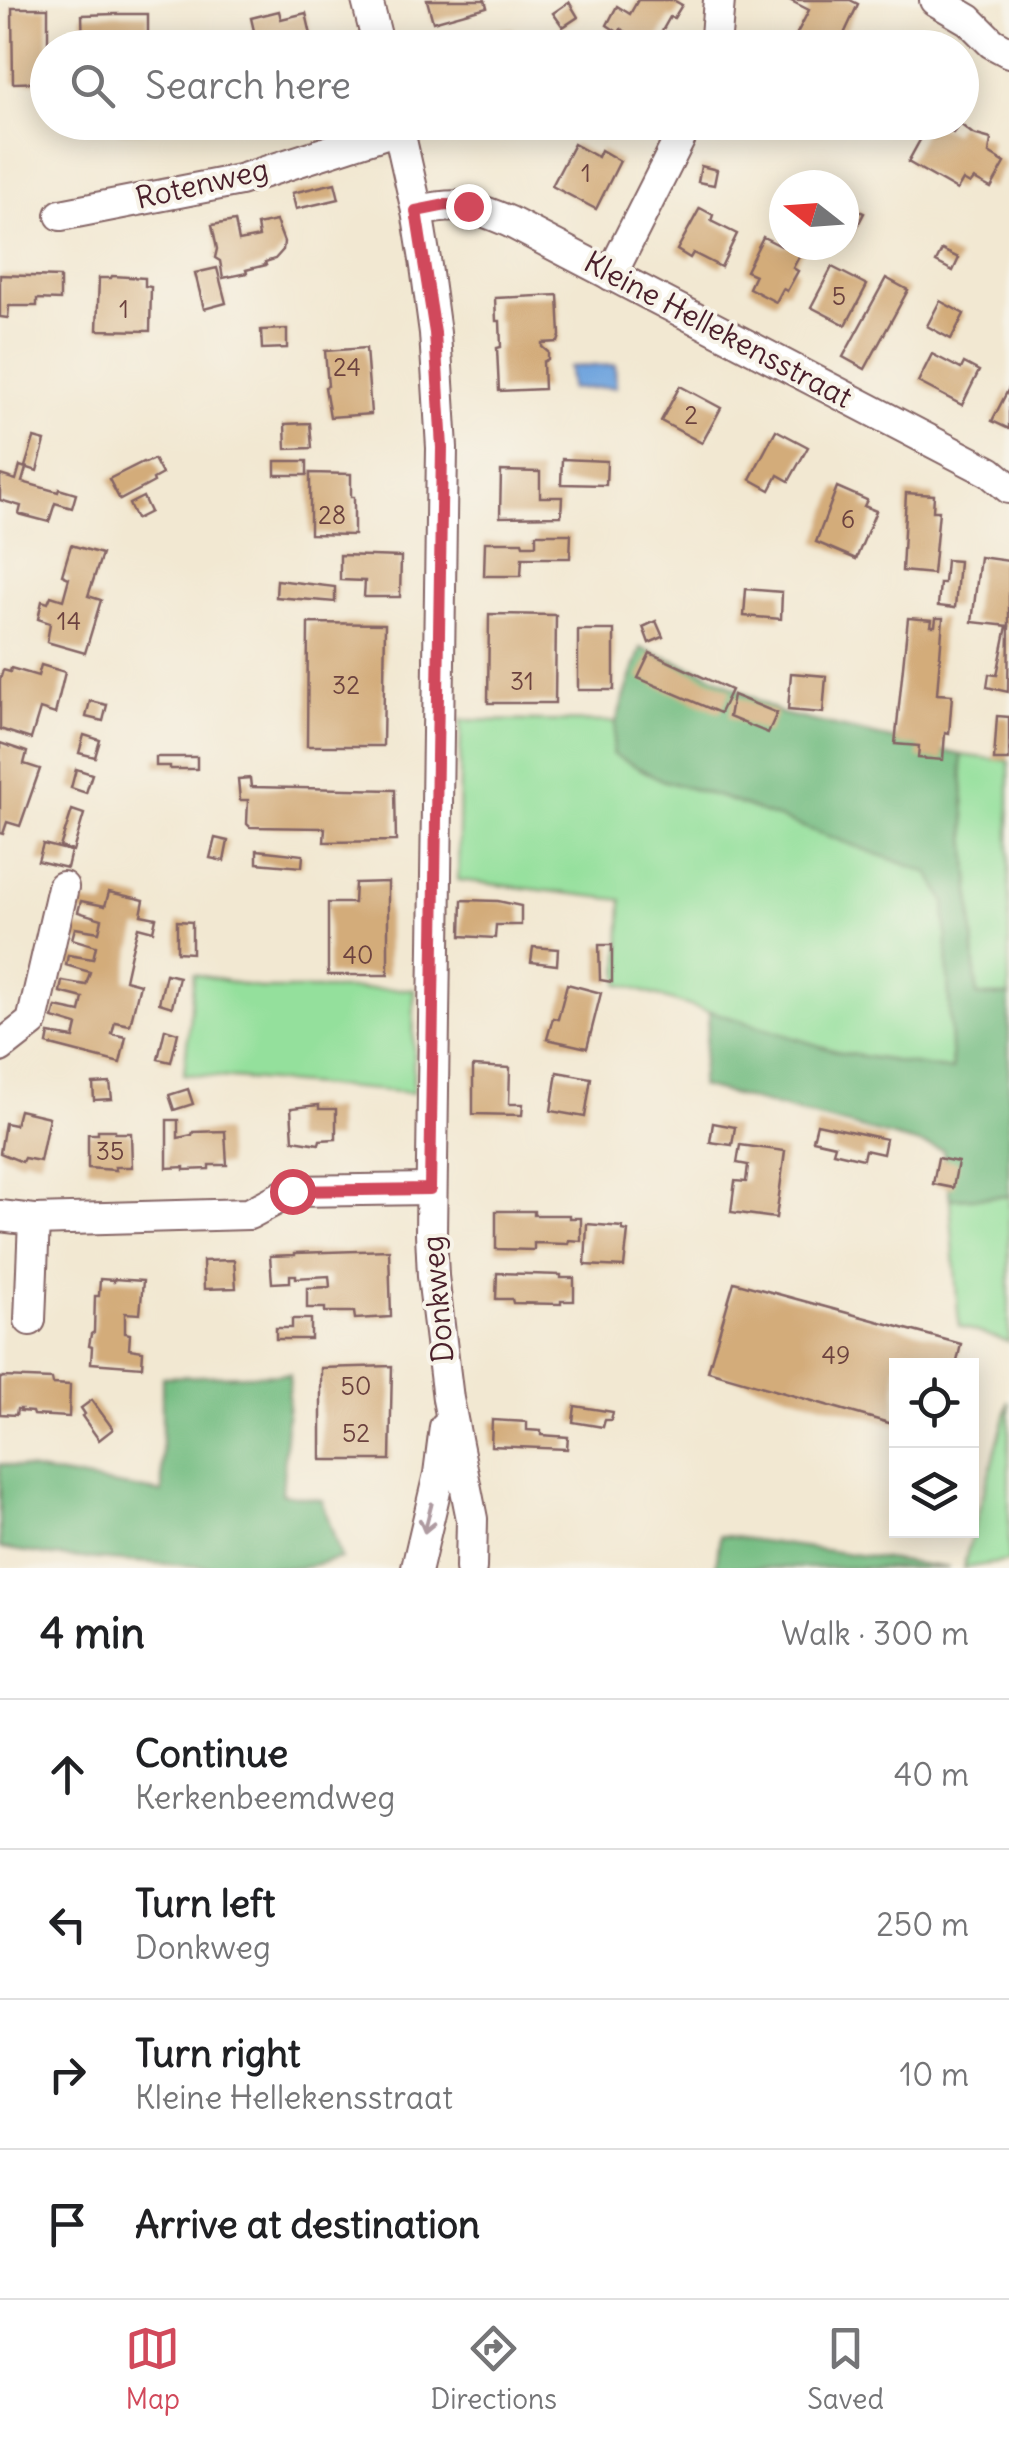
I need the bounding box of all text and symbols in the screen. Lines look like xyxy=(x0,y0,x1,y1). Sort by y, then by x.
search box xyxy=(30,30,979,140)
icon: search xyxy=(65,58,120,113)
text: Search here xyxy=(145,62,351,109)
street label: Rotenweg xyxy=(132,149,272,217)
house number: 1 xyxy=(581,157,591,189)
north arrow xyxy=(769,170,859,260)
route end xyxy=(446,184,492,230)
street label: Kleine Hellekensstraat xyxy=(578,242,859,416)
house number: 5 xyxy=(832,280,846,312)
house number: 1 xyxy=(119,293,129,325)
house number: 24 xyxy=(333,351,361,383)
house number: 2 xyxy=(684,399,698,431)
house number: 28 xyxy=(318,499,346,531)
house number: 6 xyxy=(841,503,855,535)
house number: 14 xyxy=(57,605,81,637)
house number: 31 xyxy=(510,665,534,697)
house number: 32 xyxy=(332,669,360,701)
house number: 40 xyxy=(343,939,373,971)
house number: 35 xyxy=(96,1135,124,1167)
route start xyxy=(270,1169,316,1215)
street label: Donkweg xyxy=(413,1234,461,1364)
house number: 49 xyxy=(822,1339,850,1371)
map controls xyxy=(889,1358,979,1538)
button: locate xyxy=(889,1358,979,1448)
house number: 50 xyxy=(341,1370,371,1402)
house number: 52 xyxy=(342,1417,370,1449)
button: layers xyxy=(889,1448,979,1538)
one-way arrow xyxy=(418,1501,436,1533)
text: 4 min xyxy=(40,1607,145,1659)
text: Walk · 300 m xyxy=(781,1613,969,1654)
text: Continue xyxy=(135,1730,288,1777)
icon: ahead xyxy=(40,1747,95,1802)
text: 40 m xyxy=(894,1754,969,1795)
text: Kerkenbeemdweg xyxy=(135,1777,395,1818)
text: Turn left xyxy=(135,1880,275,1927)
icon: left xyxy=(40,1897,95,1952)
text: 250 m xyxy=(876,1904,969,1945)
text: Donkweg xyxy=(135,1927,271,1968)
text: Turn right xyxy=(135,2030,301,2077)
icon: right xyxy=(40,2047,95,2102)
text: 10 m xyxy=(900,2054,969,2095)
text: Kleine Hellekensstraat xyxy=(135,2077,453,2118)
icon: arrive xyxy=(40,2197,95,2252)
text: Arrive at destination xyxy=(135,2201,480,2248)
tab: Map xyxy=(125,2321,180,2417)
tab: Directions xyxy=(430,2321,557,2417)
tab: Saved xyxy=(807,2321,884,2417)

